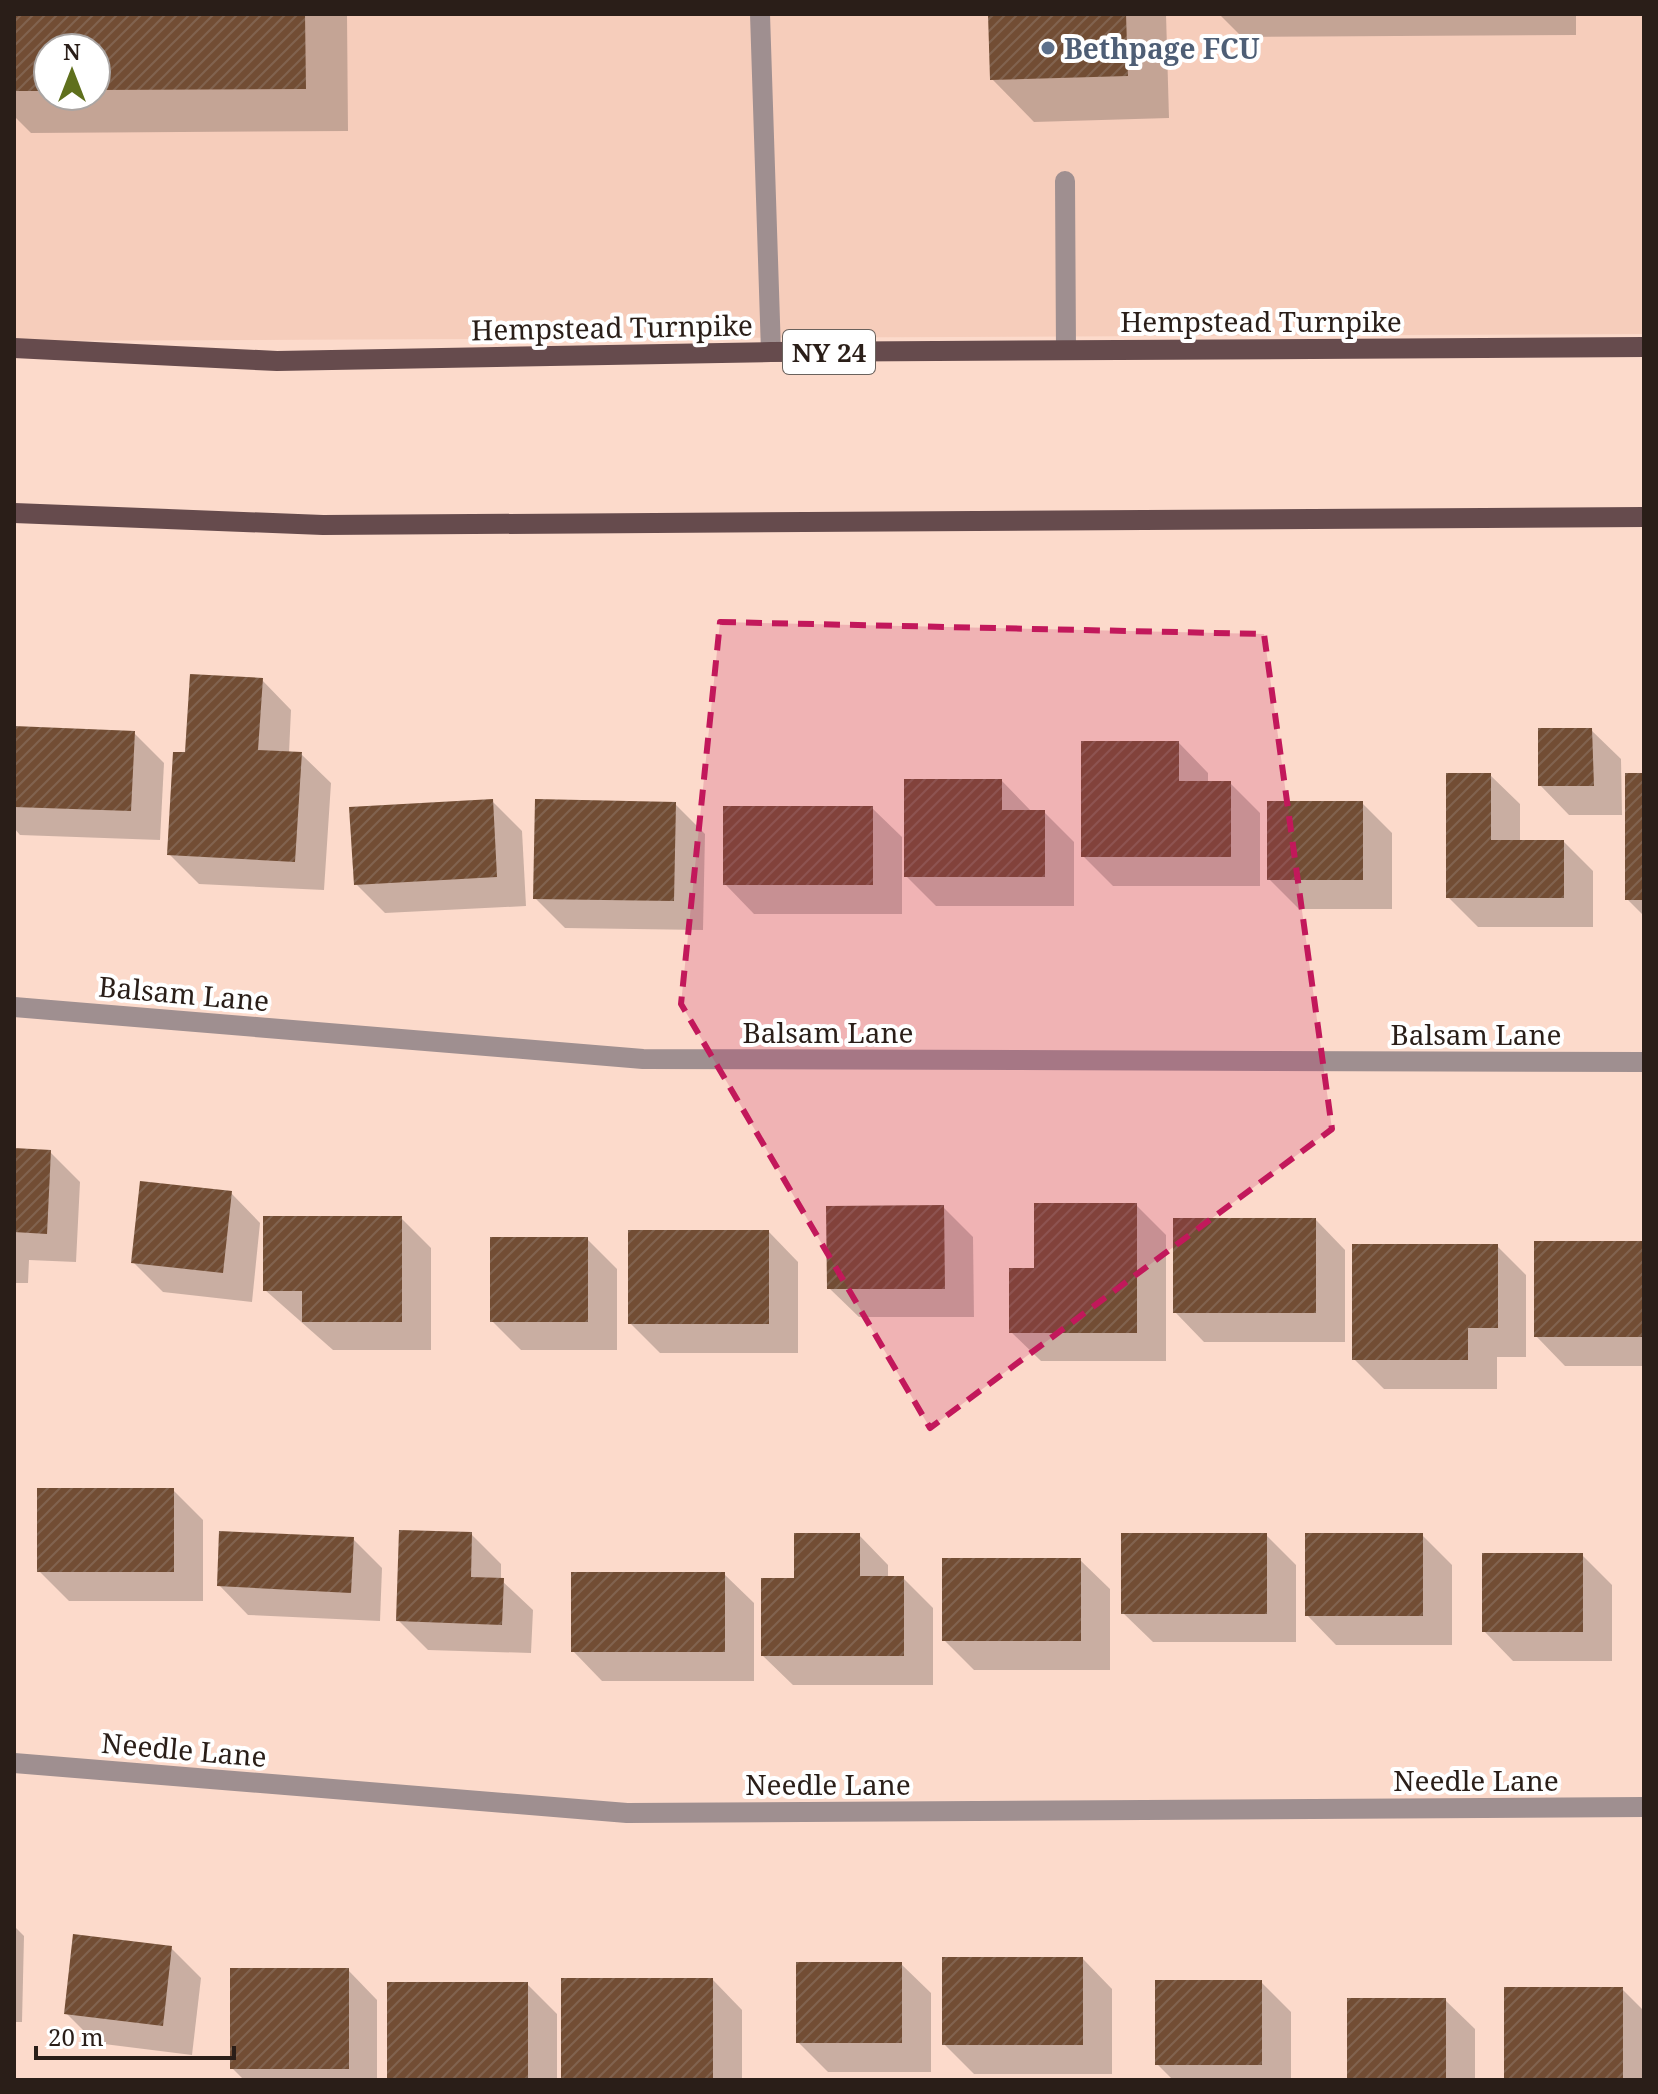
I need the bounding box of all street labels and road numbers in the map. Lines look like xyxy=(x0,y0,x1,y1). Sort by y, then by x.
street label: Hempstead Turnpike xyxy=(1120,302,1402,340)
street label: Hempstead Turnpike xyxy=(471,306,753,348)
road number: NY 24 xyxy=(783,330,875,374)
street label: Balsam Lane xyxy=(97,967,271,1019)
street label: Balsam Lane xyxy=(742,1013,914,1051)
street label: Balsam Lane xyxy=(1390,1015,1562,1053)
street label: Needle Lane xyxy=(100,1723,268,1775)
street label: Needle Lane xyxy=(1393,1761,1559,1799)
street label: Needle Lane xyxy=(745,1765,911,1803)

